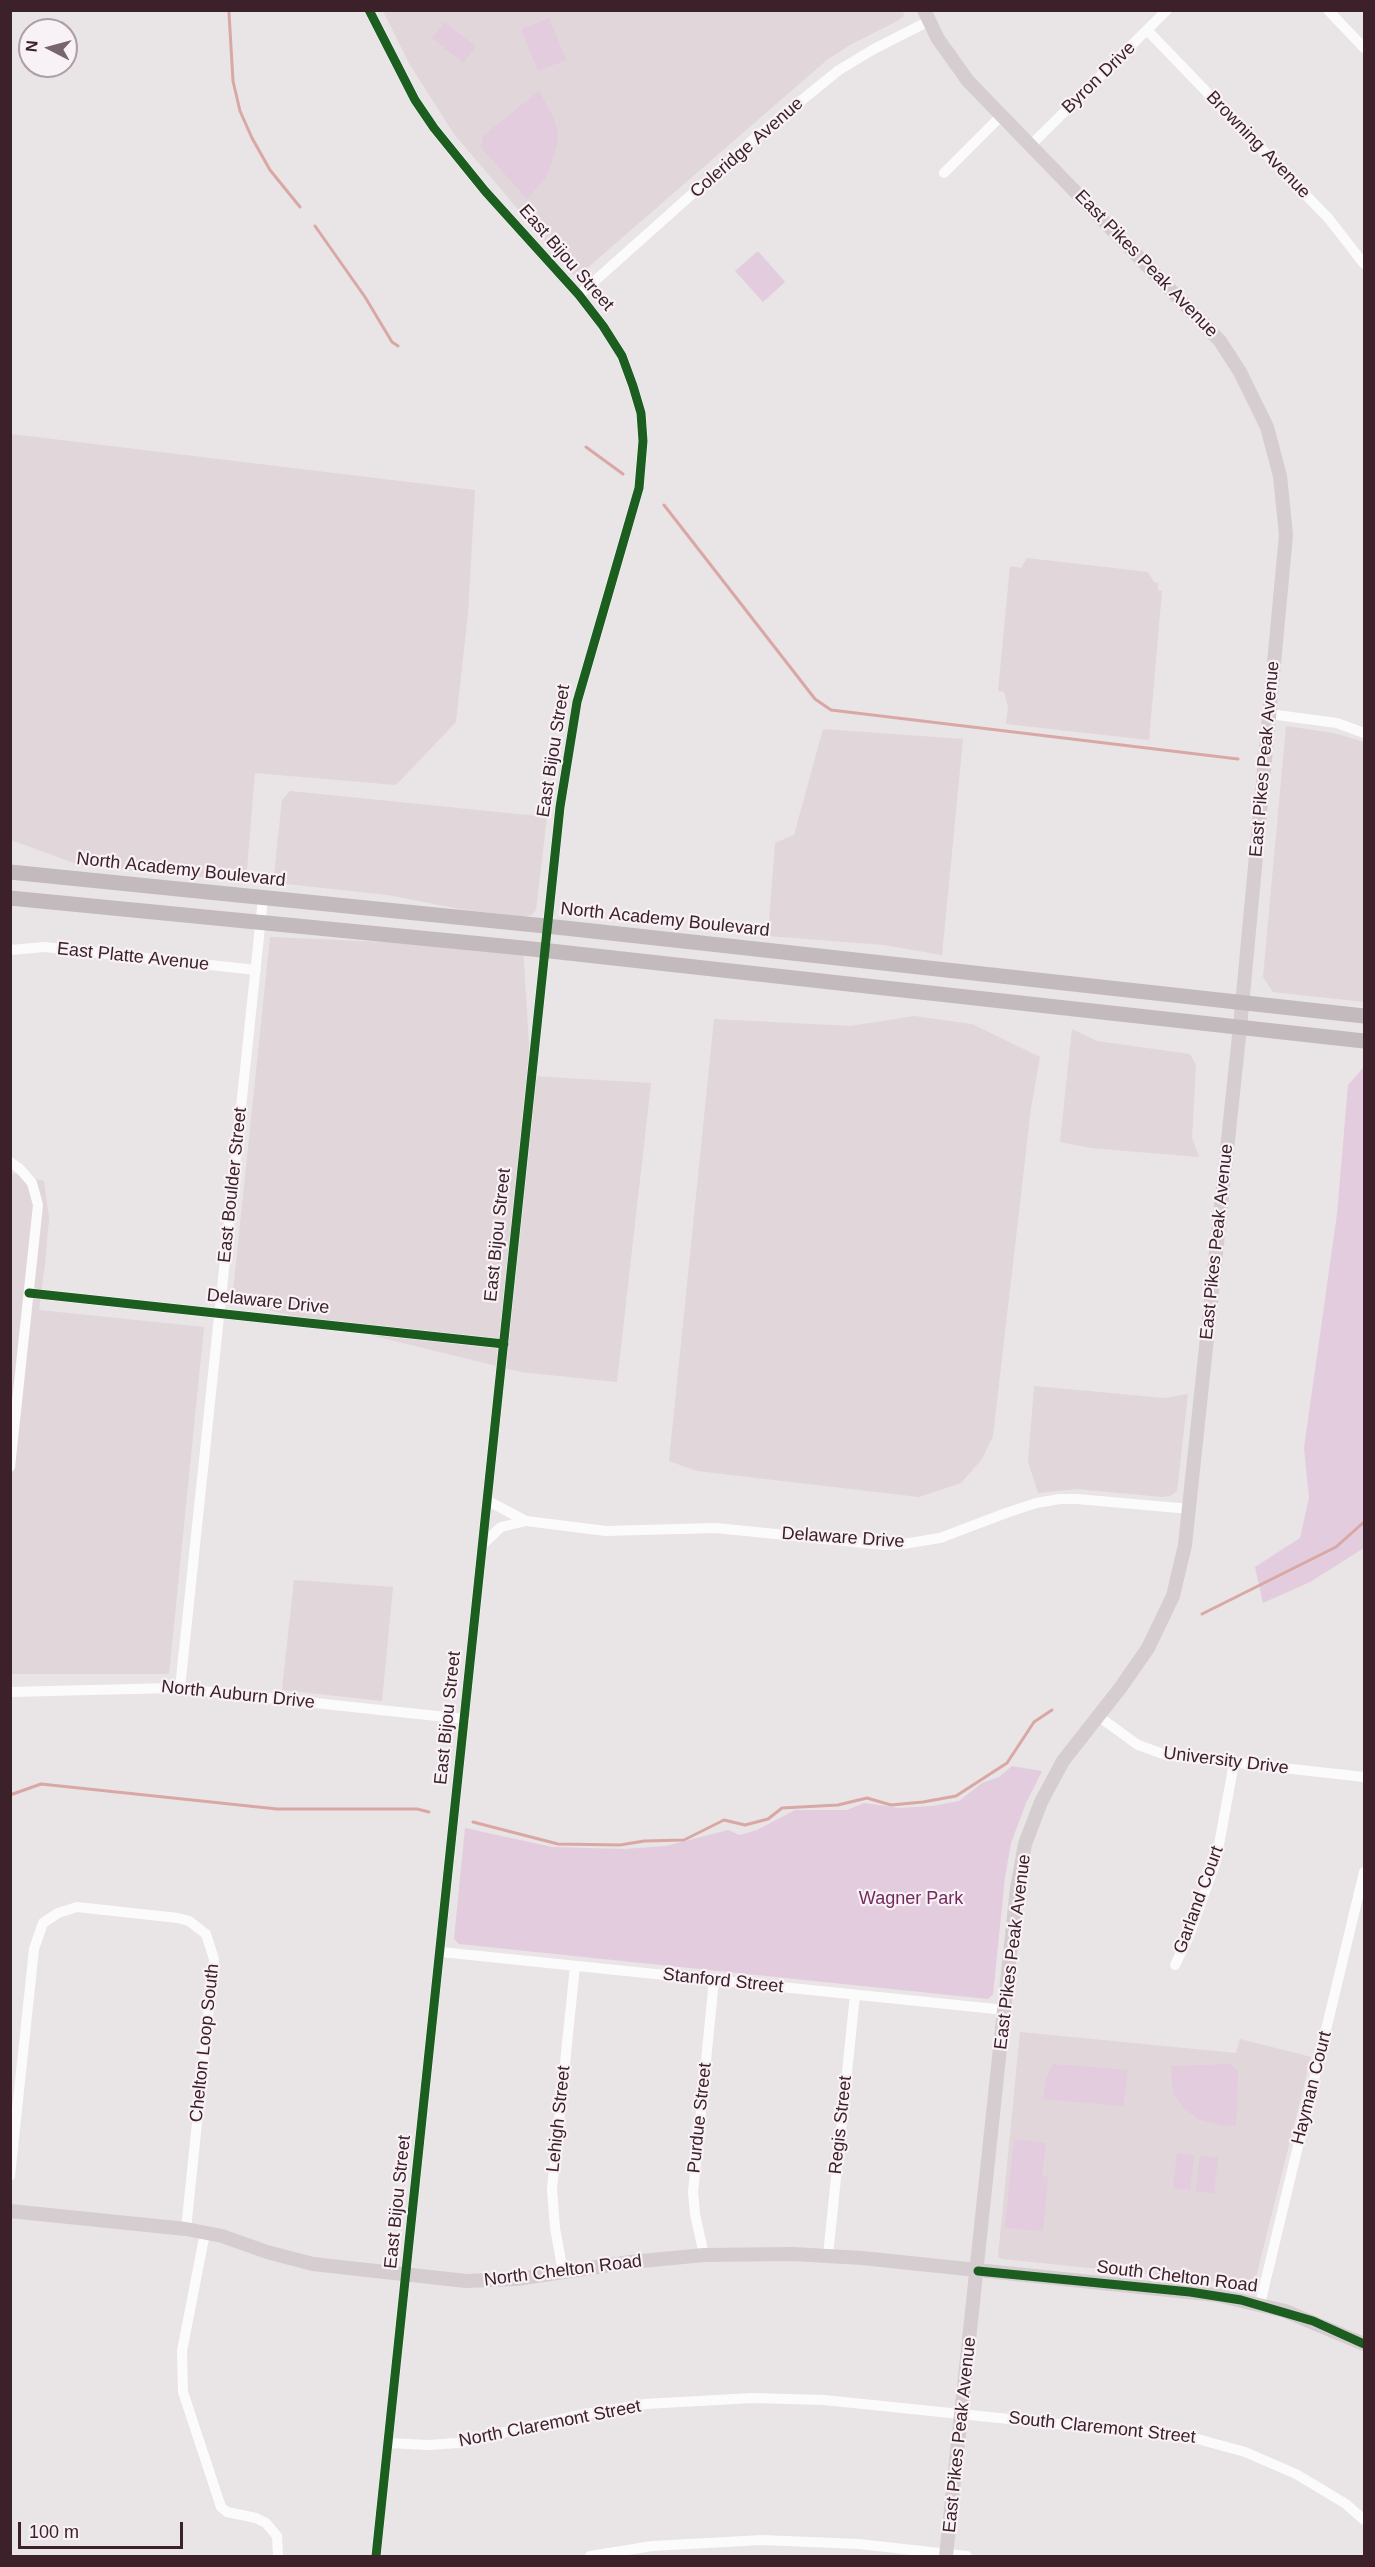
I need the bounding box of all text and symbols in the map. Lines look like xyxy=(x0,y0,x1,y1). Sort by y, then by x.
north arrow xyxy=(18,18,78,78)
street label: Byron Drive xyxy=(1058,38,1140,118)
text: N xyxy=(23,40,41,53)
street label: Browning Avenue xyxy=(1201,87,1315,203)
street label: Coleridge Avenue xyxy=(686,93,808,203)
street label: East Pikes Peak Avenue xyxy=(1070,186,1222,342)
street label: East Bijou Street xyxy=(514,200,618,316)
street label: East Pikes Peak Avenue xyxy=(1246,660,1284,858)
street label: East Bijou Street xyxy=(533,683,575,819)
street label: North Academy Boulevard xyxy=(75,848,287,892)
street label: North Academy Boulevard xyxy=(559,898,771,942)
street label: East Platte Avenue xyxy=(56,938,210,976)
street label: East Boulder Street xyxy=(214,1106,252,1264)
street label: East Pikes Peak Avenue xyxy=(1196,1143,1238,1341)
street label: East Bijou Street xyxy=(480,1167,516,1303)
street label: Delaware Drive xyxy=(206,1285,330,1319)
street label: Delaware Drive xyxy=(781,1523,905,1553)
street label: East Bijou Street xyxy=(430,1650,466,1786)
street label: North Auburn Drive xyxy=(160,1676,316,1714)
street label: University Drive xyxy=(1162,1743,1290,1779)
street label: Garland Court xyxy=(1170,1843,1228,1957)
street label: East Pikes Peak Avenue xyxy=(990,1853,1036,2051)
park label: Wagner Park xyxy=(859,1888,963,1910)
street label: Chelton Loop South xyxy=(186,1963,224,2123)
street label: Stanford Street xyxy=(662,1964,784,1998)
street label: Hayman Court xyxy=(1287,2029,1337,2147)
street label: Purdue Street xyxy=(683,2062,717,2174)
street label: Lehigh Street xyxy=(543,2065,575,2173)
street label: Regis Street xyxy=(825,2075,857,2175)
street label: East Bijou Street xyxy=(380,2134,416,2270)
street label: North Chelton Road xyxy=(483,2251,643,2291)
street label: South Chelton Road xyxy=(1095,2256,1259,2298)
street label: East Pikes Peak Avenue xyxy=(939,2336,981,2534)
street label: North Claremont Street xyxy=(457,2396,643,2452)
street label: South Claremont Street xyxy=(1007,2407,1197,2449)
scale bar xyxy=(21,2510,186,2548)
text: 100 m xyxy=(29,2522,79,2542)

